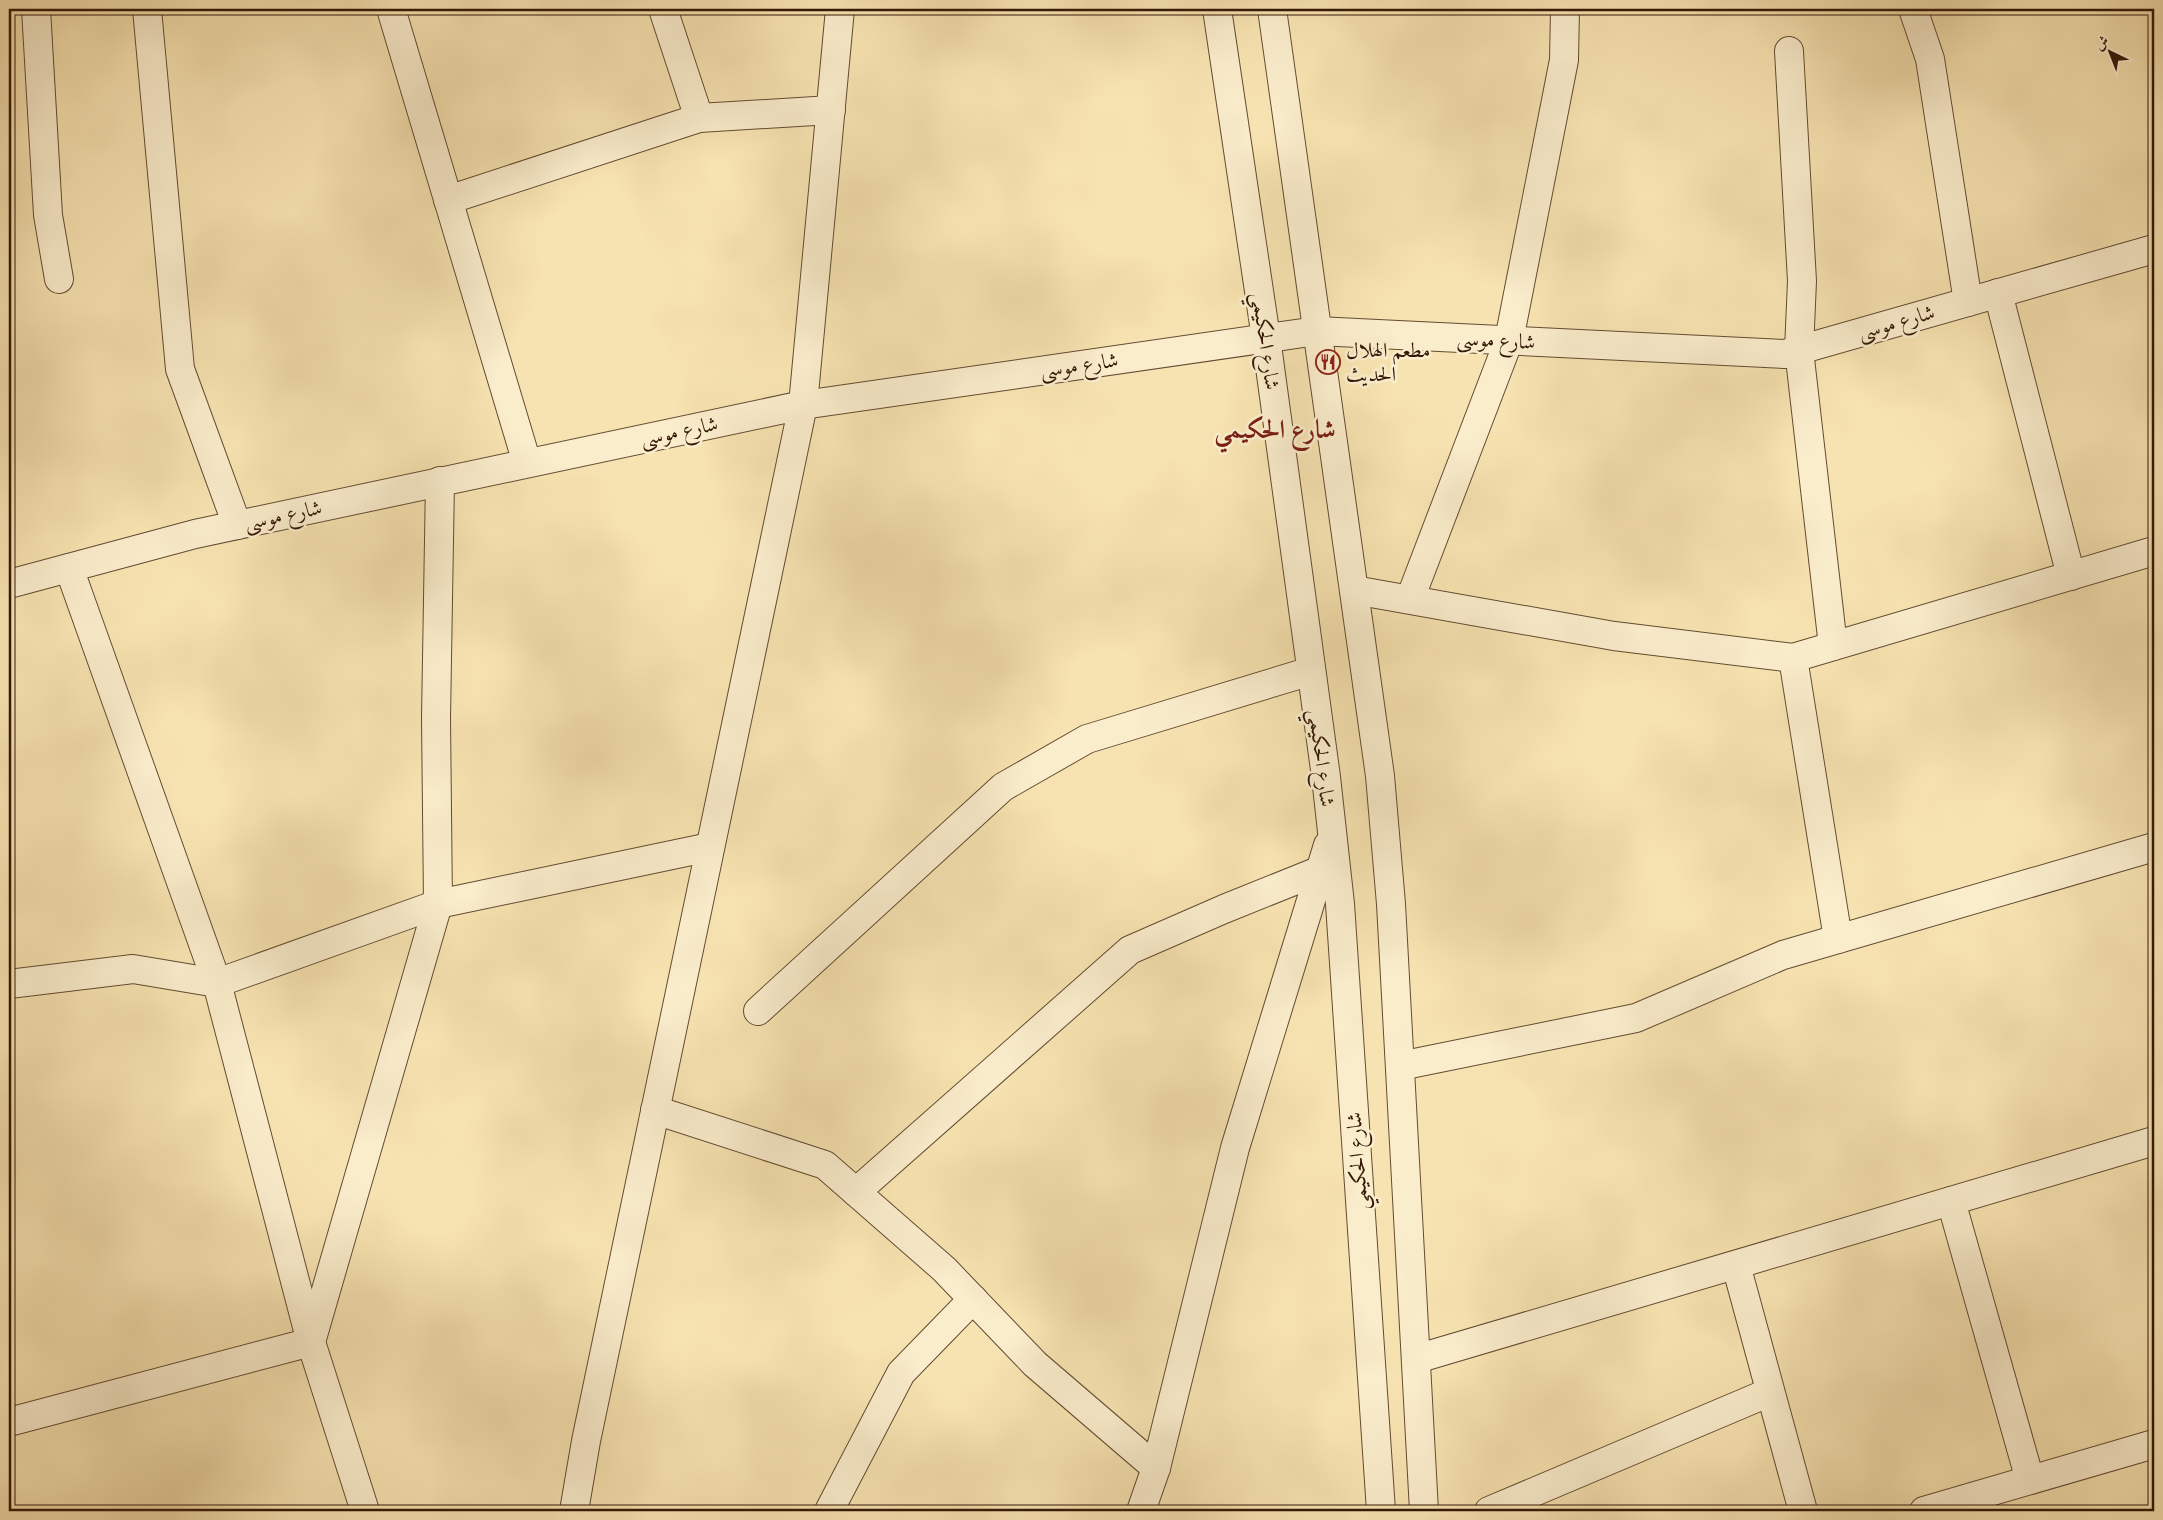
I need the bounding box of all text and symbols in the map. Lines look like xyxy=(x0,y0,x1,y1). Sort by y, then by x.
north arrow xyxy=(2086,28,2136,78)
text: ش xyxy=(2091,32,2114,56)
street label: شارع الحكيمي xyxy=(1239,291,1286,392)
street label: شارع موسى xyxy=(1854,299,1939,350)
street label: شارع موسى xyxy=(1456,325,1536,360)
place label: مطعم الهلال الحديث xyxy=(1346,337,1430,391)
street label: شارع موسى xyxy=(1038,347,1121,388)
restaurant icon: مطعم الهلال الحديث xyxy=(1315,349,1341,375)
street label: شارع موسى xyxy=(638,410,721,457)
district label: شارع الحكيمي xyxy=(1214,413,1336,453)
street label: شارع موسى xyxy=(242,494,325,541)
street label: شارع الحكيمي xyxy=(1296,708,1341,809)
street label: شارع الحكيمي xyxy=(1341,1111,1380,1211)

